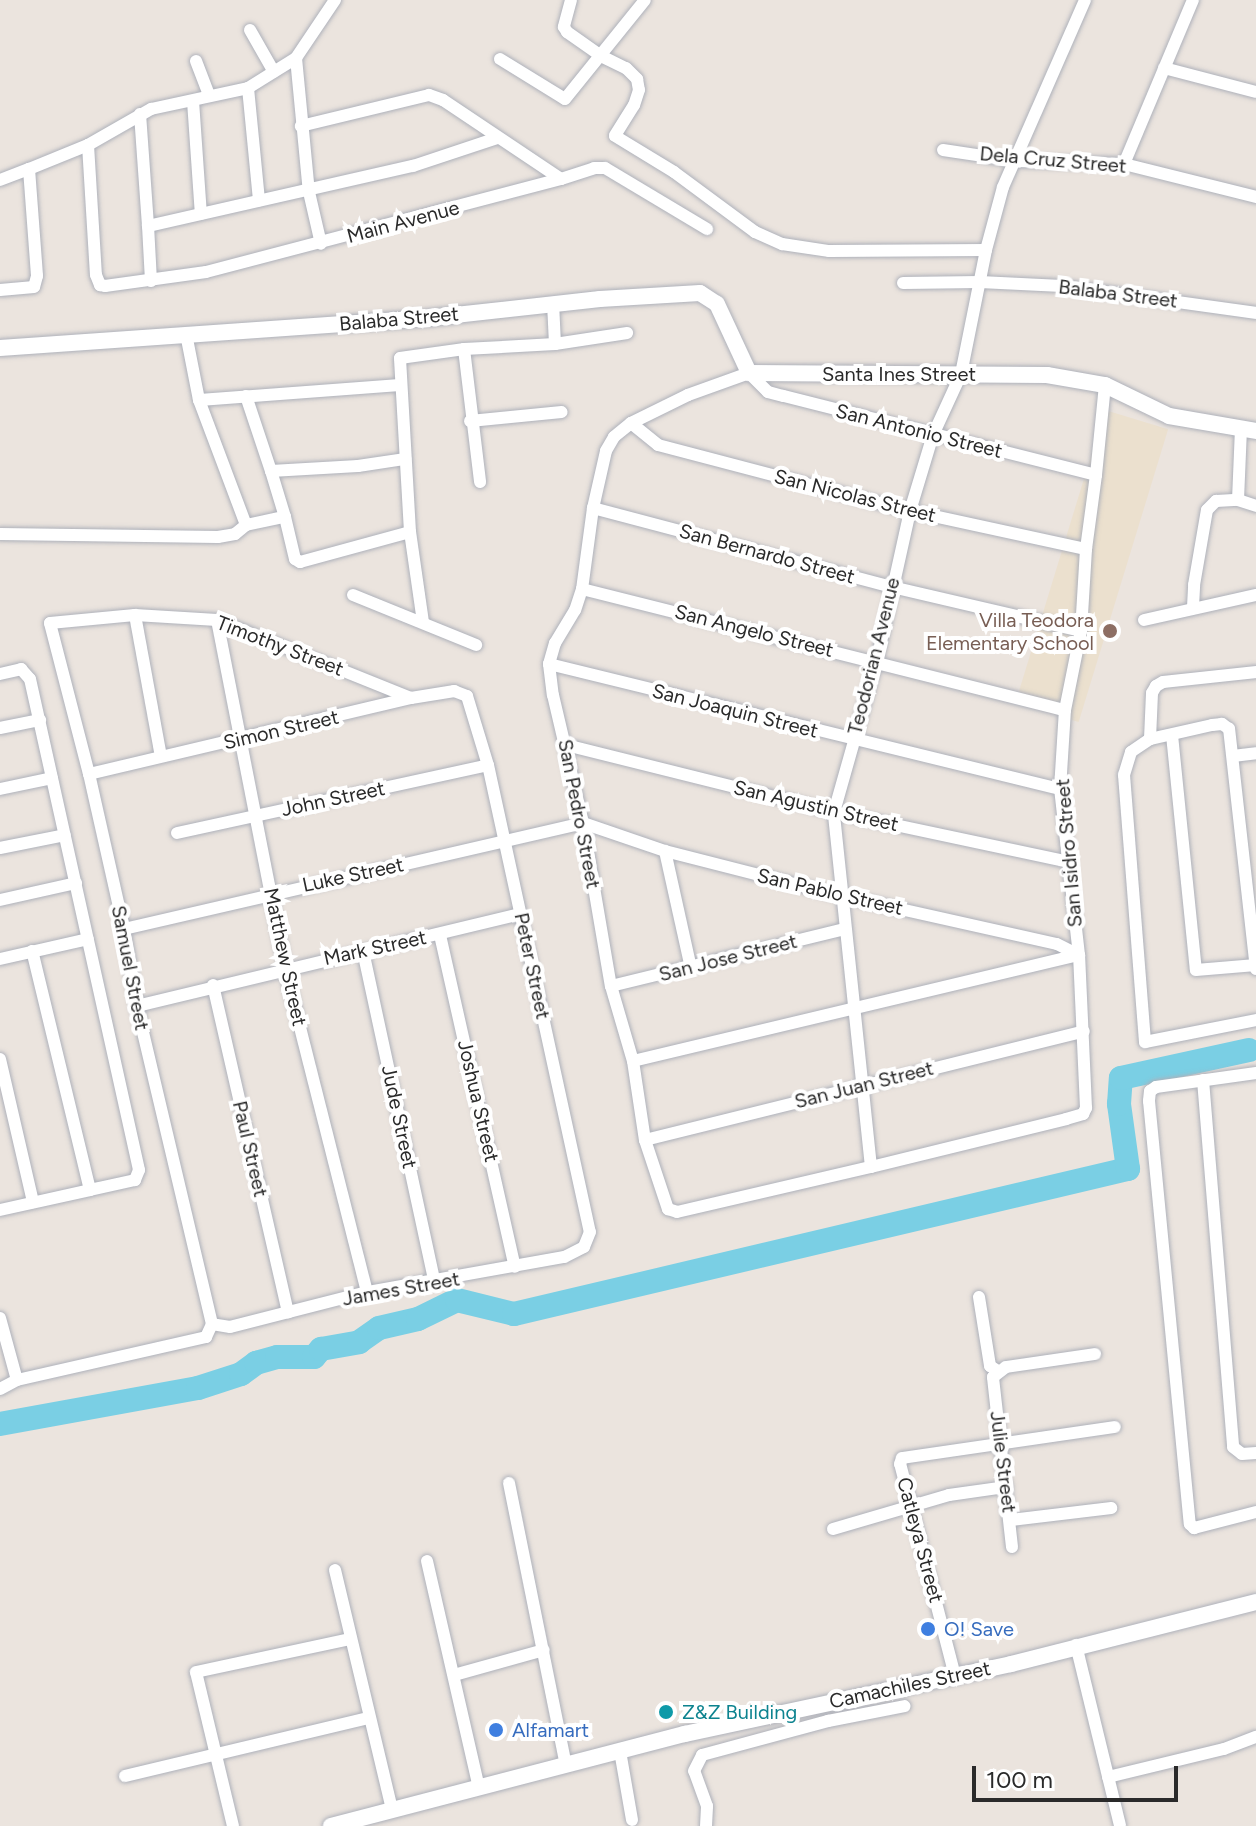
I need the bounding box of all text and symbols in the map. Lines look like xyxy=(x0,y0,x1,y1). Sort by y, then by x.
street label: Dela Cruz Street xyxy=(979,142,1127,178)
street label: Main Avenue xyxy=(344,195,462,249)
street label: Balaba Street xyxy=(1057,275,1179,313)
street label: Balaba Street xyxy=(338,302,460,336)
street label: Santa Ines Street xyxy=(822,362,976,386)
street label: San Antonio Street xyxy=(833,399,1005,463)
street label: San Nicolas Street xyxy=(772,464,938,528)
street label: San Bernardo Street xyxy=(677,519,857,589)
street label: Teodorian Avenue xyxy=(843,575,905,737)
street label: San Angelo Street xyxy=(672,600,836,662)
place label: Villa Teodora Elementary School xyxy=(926,608,1094,655)
street label: Timothy Street xyxy=(213,611,347,681)
marker: Villa Teodora Elementary School xyxy=(1101,622,1119,640)
street label: San Joaquin Street xyxy=(650,679,820,743)
street label: Simon Street xyxy=(221,705,341,755)
street label: San Pedro Street xyxy=(553,737,605,891)
street label: San Agustin Street xyxy=(731,775,901,837)
street label: John Street xyxy=(279,776,387,822)
street label: San Isidro Street xyxy=(1051,778,1087,928)
street label: Luke Street xyxy=(300,853,406,897)
street label: San Pablo Street xyxy=(755,864,905,920)
street label: Matthew Street xyxy=(259,886,311,1028)
street label: Samuel Street xyxy=(106,903,154,1033)
street label: Peter Street xyxy=(509,910,555,1022)
street label: Mark Street xyxy=(321,925,429,971)
street label: San Jose Street xyxy=(656,929,800,987)
street label: Joshua Street xyxy=(452,1038,504,1164)
street label: San Juan Street xyxy=(792,1056,936,1114)
street label: Jude Street xyxy=(376,1063,422,1171)
street label: Paul Street xyxy=(227,1099,273,1199)
street label: James Street xyxy=(340,1267,462,1311)
street label: Julie Street xyxy=(985,1410,1021,1514)
street label: Catleya Street xyxy=(892,1475,948,1605)
place label: O! Save xyxy=(944,1617,1014,1641)
marker: O! Save xyxy=(919,1620,937,1638)
street label: Camachiles Street xyxy=(827,1656,993,1714)
place label: Z&Z Building xyxy=(682,1700,797,1724)
marker: Z&Z Building xyxy=(657,1703,675,1721)
place label: Alfamart xyxy=(512,1718,589,1742)
marker: Alfamart xyxy=(487,1721,505,1739)
scale bar xyxy=(976,1750,1182,1800)
text: 100 m xyxy=(986,1765,1053,1794)

